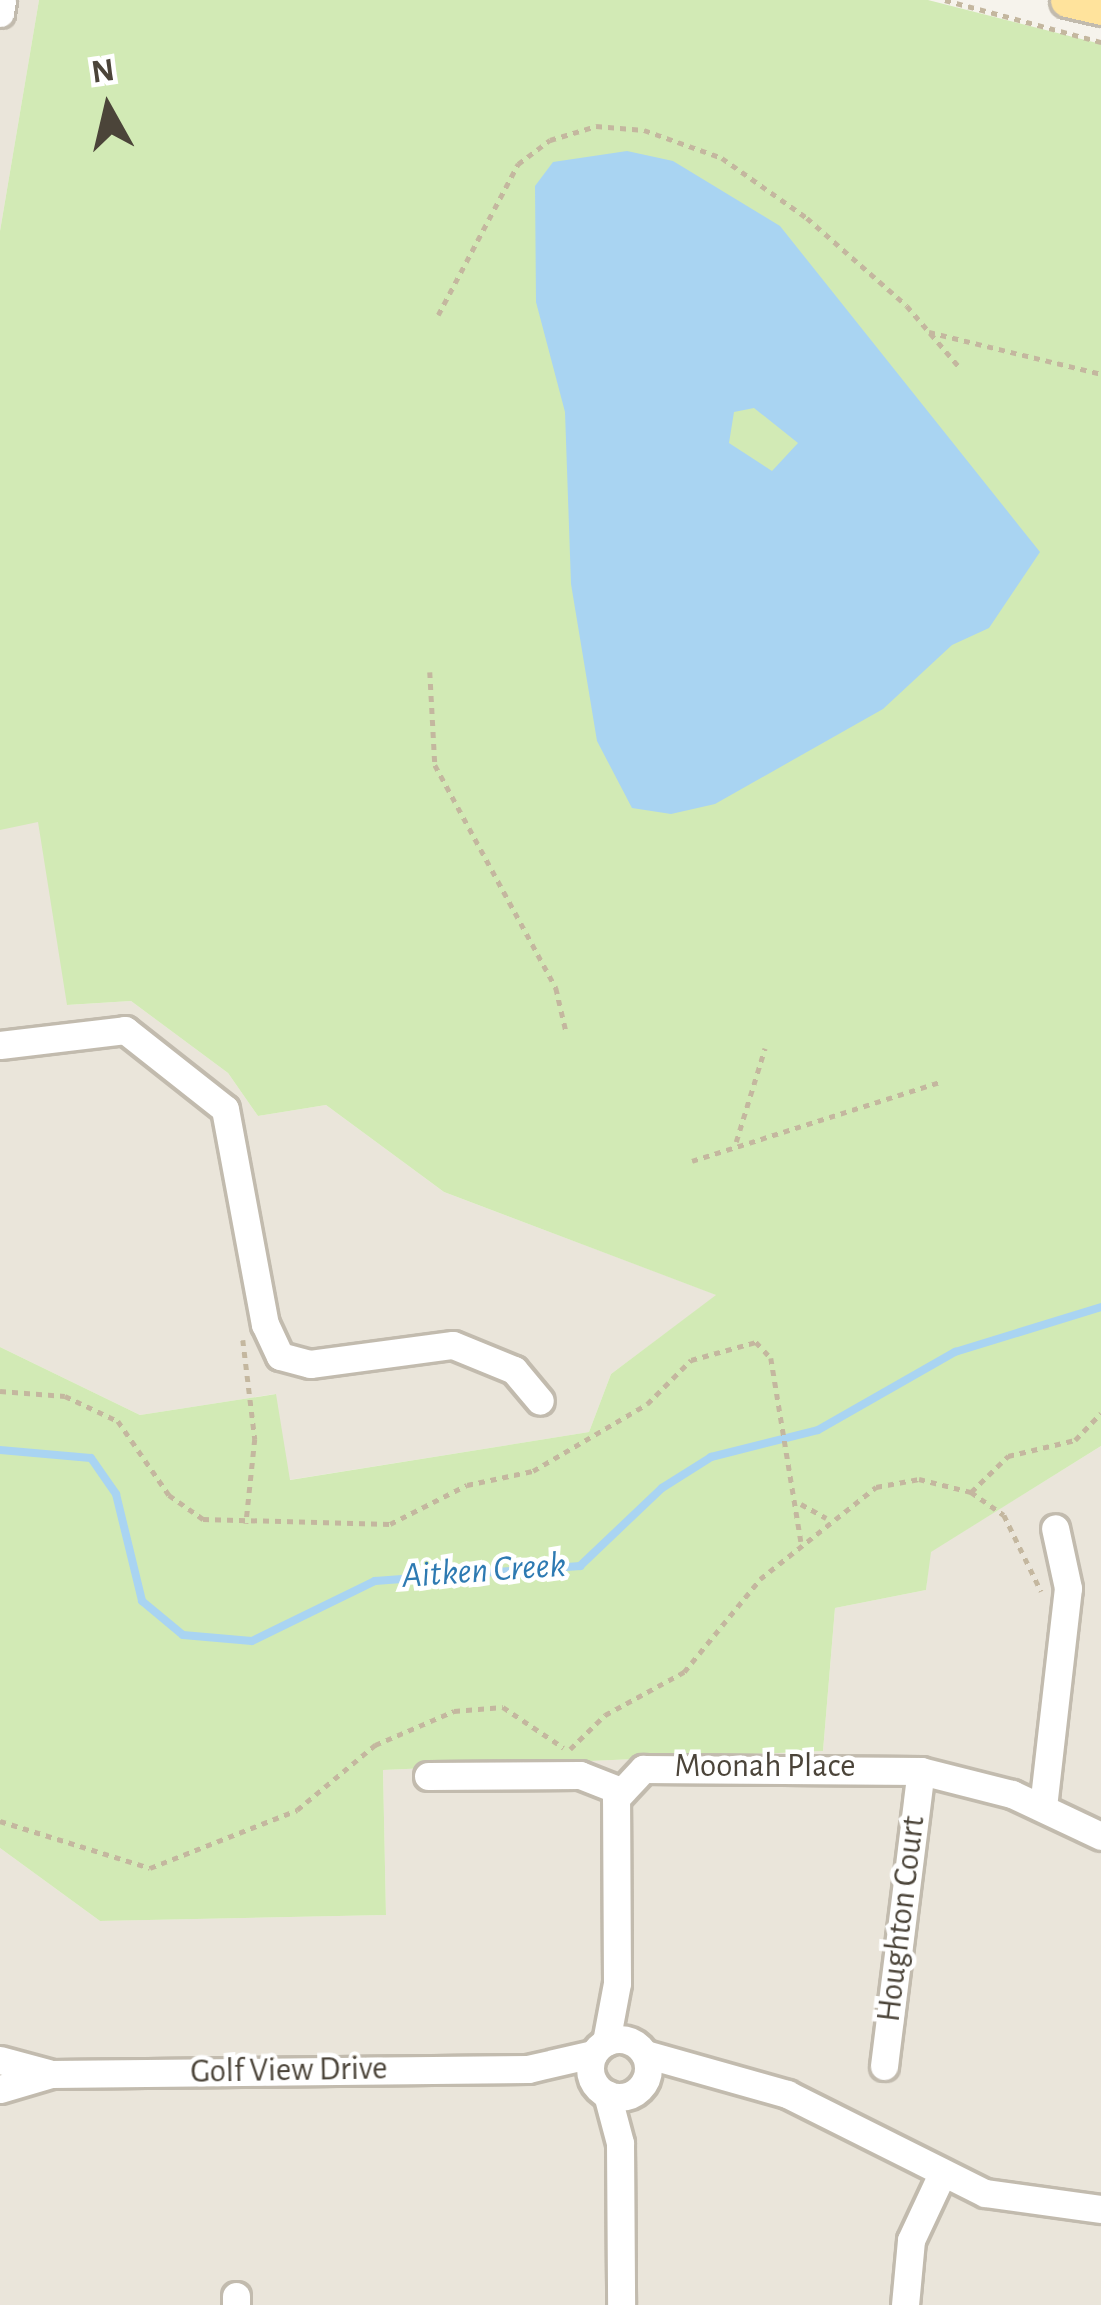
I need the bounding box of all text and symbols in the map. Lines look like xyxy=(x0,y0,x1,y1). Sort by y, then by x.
north arrow xyxy=(48,48,168,168)
text: N xyxy=(89,54,117,90)
water label: Aitken Creek xyxy=(401,1544,567,1598)
street label: Moonah Place xyxy=(675,1747,855,1787)
street label: Houghton Court xyxy=(870,1814,934,2024)
street label: Golf View Drive xyxy=(190,2049,388,2093)

